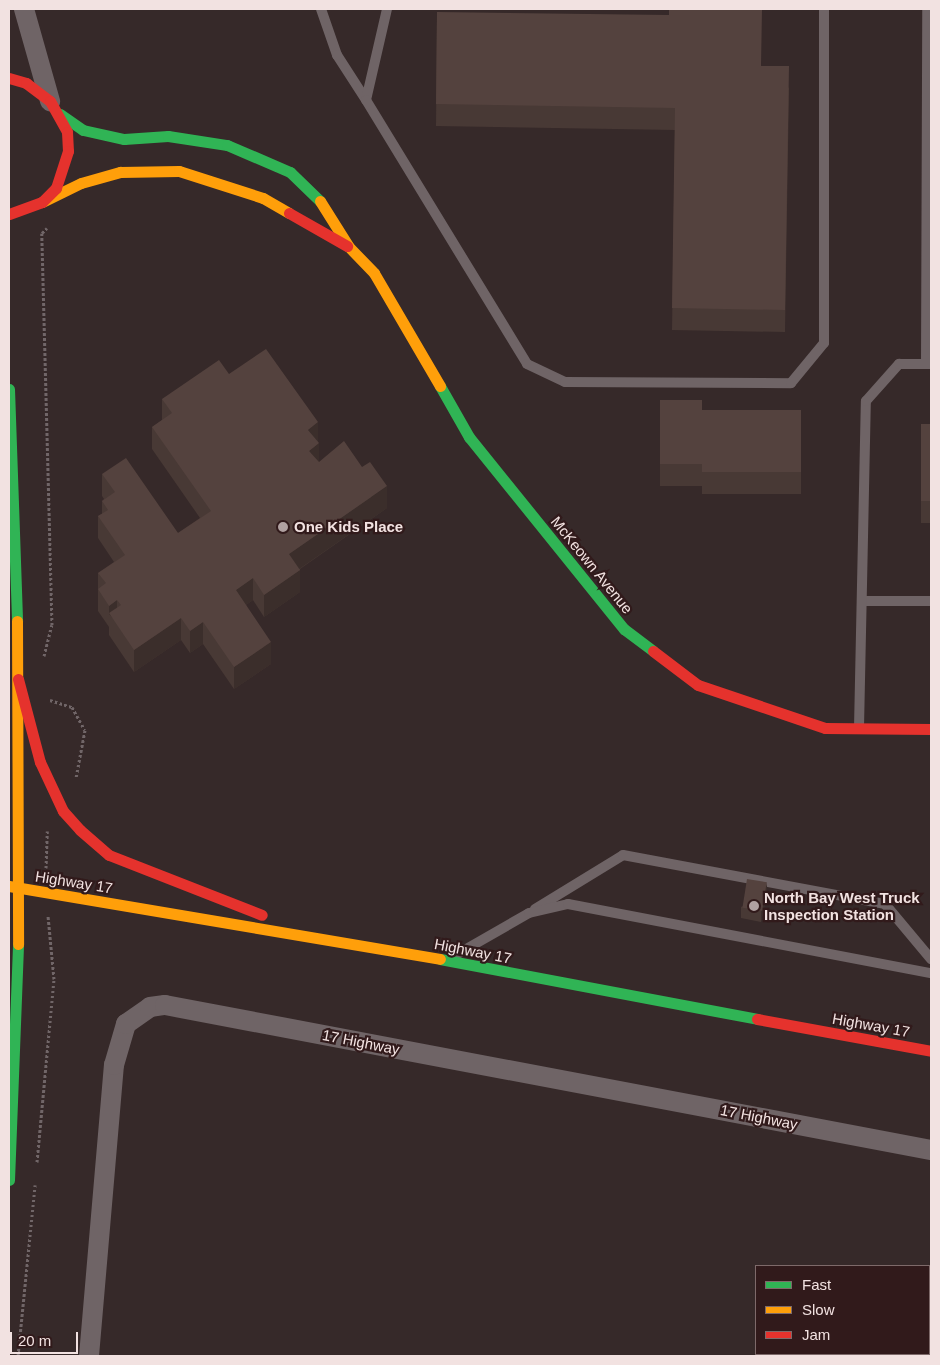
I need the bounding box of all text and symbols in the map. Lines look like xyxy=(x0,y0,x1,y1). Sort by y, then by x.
street label: McKeown Avenue xyxy=(547,512,637,618)
place label: One Kids Place xyxy=(294,518,403,536)
marker: One Kids Place xyxy=(276,520,290,534)
street label: Highway 17 xyxy=(34,867,114,897)
place label: North Bay West Truck Inspection Station xyxy=(764,888,920,923)
marker: North Bay West Truck Inspection Station xyxy=(748,900,760,912)
street label: Highway 17 xyxy=(433,935,513,967)
street label: Highway 17 xyxy=(831,1009,911,1041)
street label: 17 Highway xyxy=(321,1026,401,1058)
street label: 17 Highway xyxy=(719,1101,799,1133)
legend xyxy=(755,1265,930,1355)
text: Fast xyxy=(802,1276,831,1293)
text: Slow xyxy=(802,1301,835,1318)
scale bar xyxy=(12,1322,80,1354)
text: Jam xyxy=(802,1326,830,1343)
text: 20 m xyxy=(18,1332,51,1349)

